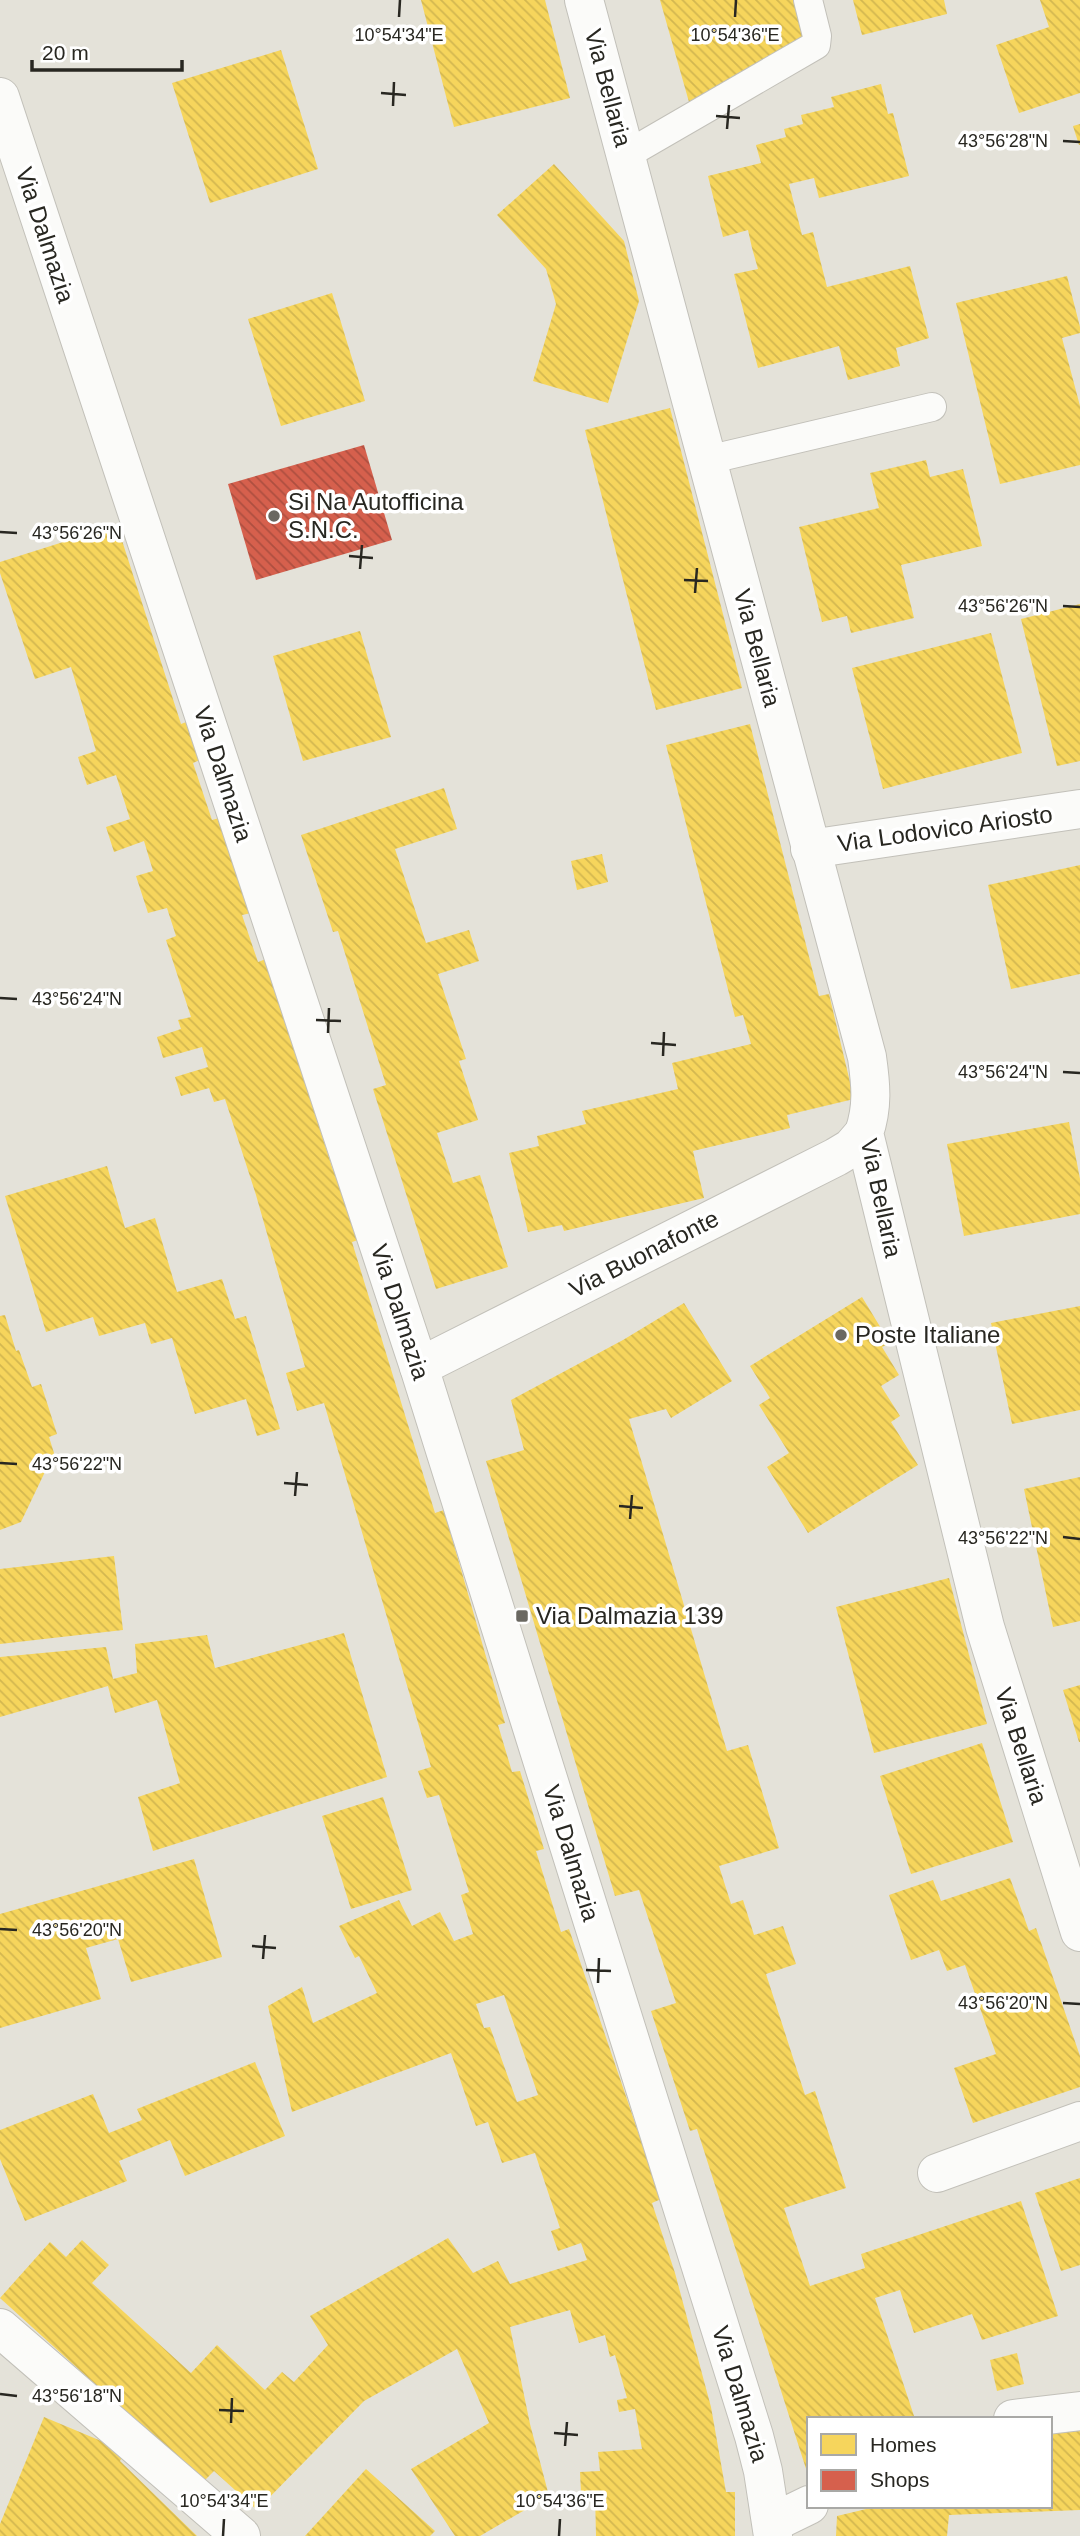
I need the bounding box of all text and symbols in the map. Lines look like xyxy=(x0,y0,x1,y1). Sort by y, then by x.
text: 10°54'34"E xyxy=(354,25,444,45)
text: 10°54'36"E xyxy=(690,25,780,45)
street label: Via Bellaria xyxy=(580,26,637,150)
scale bar xyxy=(32,28,182,72)
text: 20 m xyxy=(42,41,89,64)
text: 43°56'28"N xyxy=(958,131,1048,151)
street label: Via Dalmazia xyxy=(11,164,80,307)
place label: Si Na Autofficina S.N.C. xyxy=(288,488,464,543)
marker: Si Na Autofficina S.N.C. xyxy=(266,508,282,524)
text: 43°56'26"N xyxy=(32,523,122,543)
street label: Via Bellaria xyxy=(729,586,786,710)
text: 43°56'26"N xyxy=(958,596,1048,616)
street label: Via Dalmazia xyxy=(189,703,258,846)
street label: Via Lodovico Ariosto xyxy=(836,800,1054,857)
text: 43°56'24"N xyxy=(32,989,122,1009)
text: 43°56'24"N xyxy=(958,1062,1048,1082)
street label: Via Bellaria xyxy=(856,1136,907,1260)
street label: Via Buonafonte xyxy=(565,1204,723,1303)
street label: Via Dalmazia xyxy=(366,1241,435,1384)
place label: Poste Italiane xyxy=(855,1321,1000,1348)
marker: Poste Italiane xyxy=(833,1327,849,1343)
text: 43°56'22"N xyxy=(32,1454,122,1474)
text: 43°56'22"N xyxy=(958,1528,1048,1548)
place label: Via Dalmazia 139 xyxy=(536,1602,724,1629)
marker: Via Dalmazia 139 xyxy=(514,1608,530,1624)
street label: Via Bellaria xyxy=(990,1684,1053,1808)
street label: Via Dalmazia xyxy=(538,1782,605,1925)
text: 43°56'20"N xyxy=(32,1920,122,1940)
text: 43°56'20"N xyxy=(958,1993,1048,2013)
street label: Via Dalmazia xyxy=(707,2323,774,2466)
text: 43°56'18"N xyxy=(32,2386,122,2406)
legend xyxy=(807,2417,1052,2508)
text: Homes xyxy=(870,2433,937,2456)
text: Shops xyxy=(870,2468,930,2491)
text: 10°54'34"E xyxy=(179,2491,269,2511)
text: 10°54'36"E xyxy=(515,2491,605,2511)

